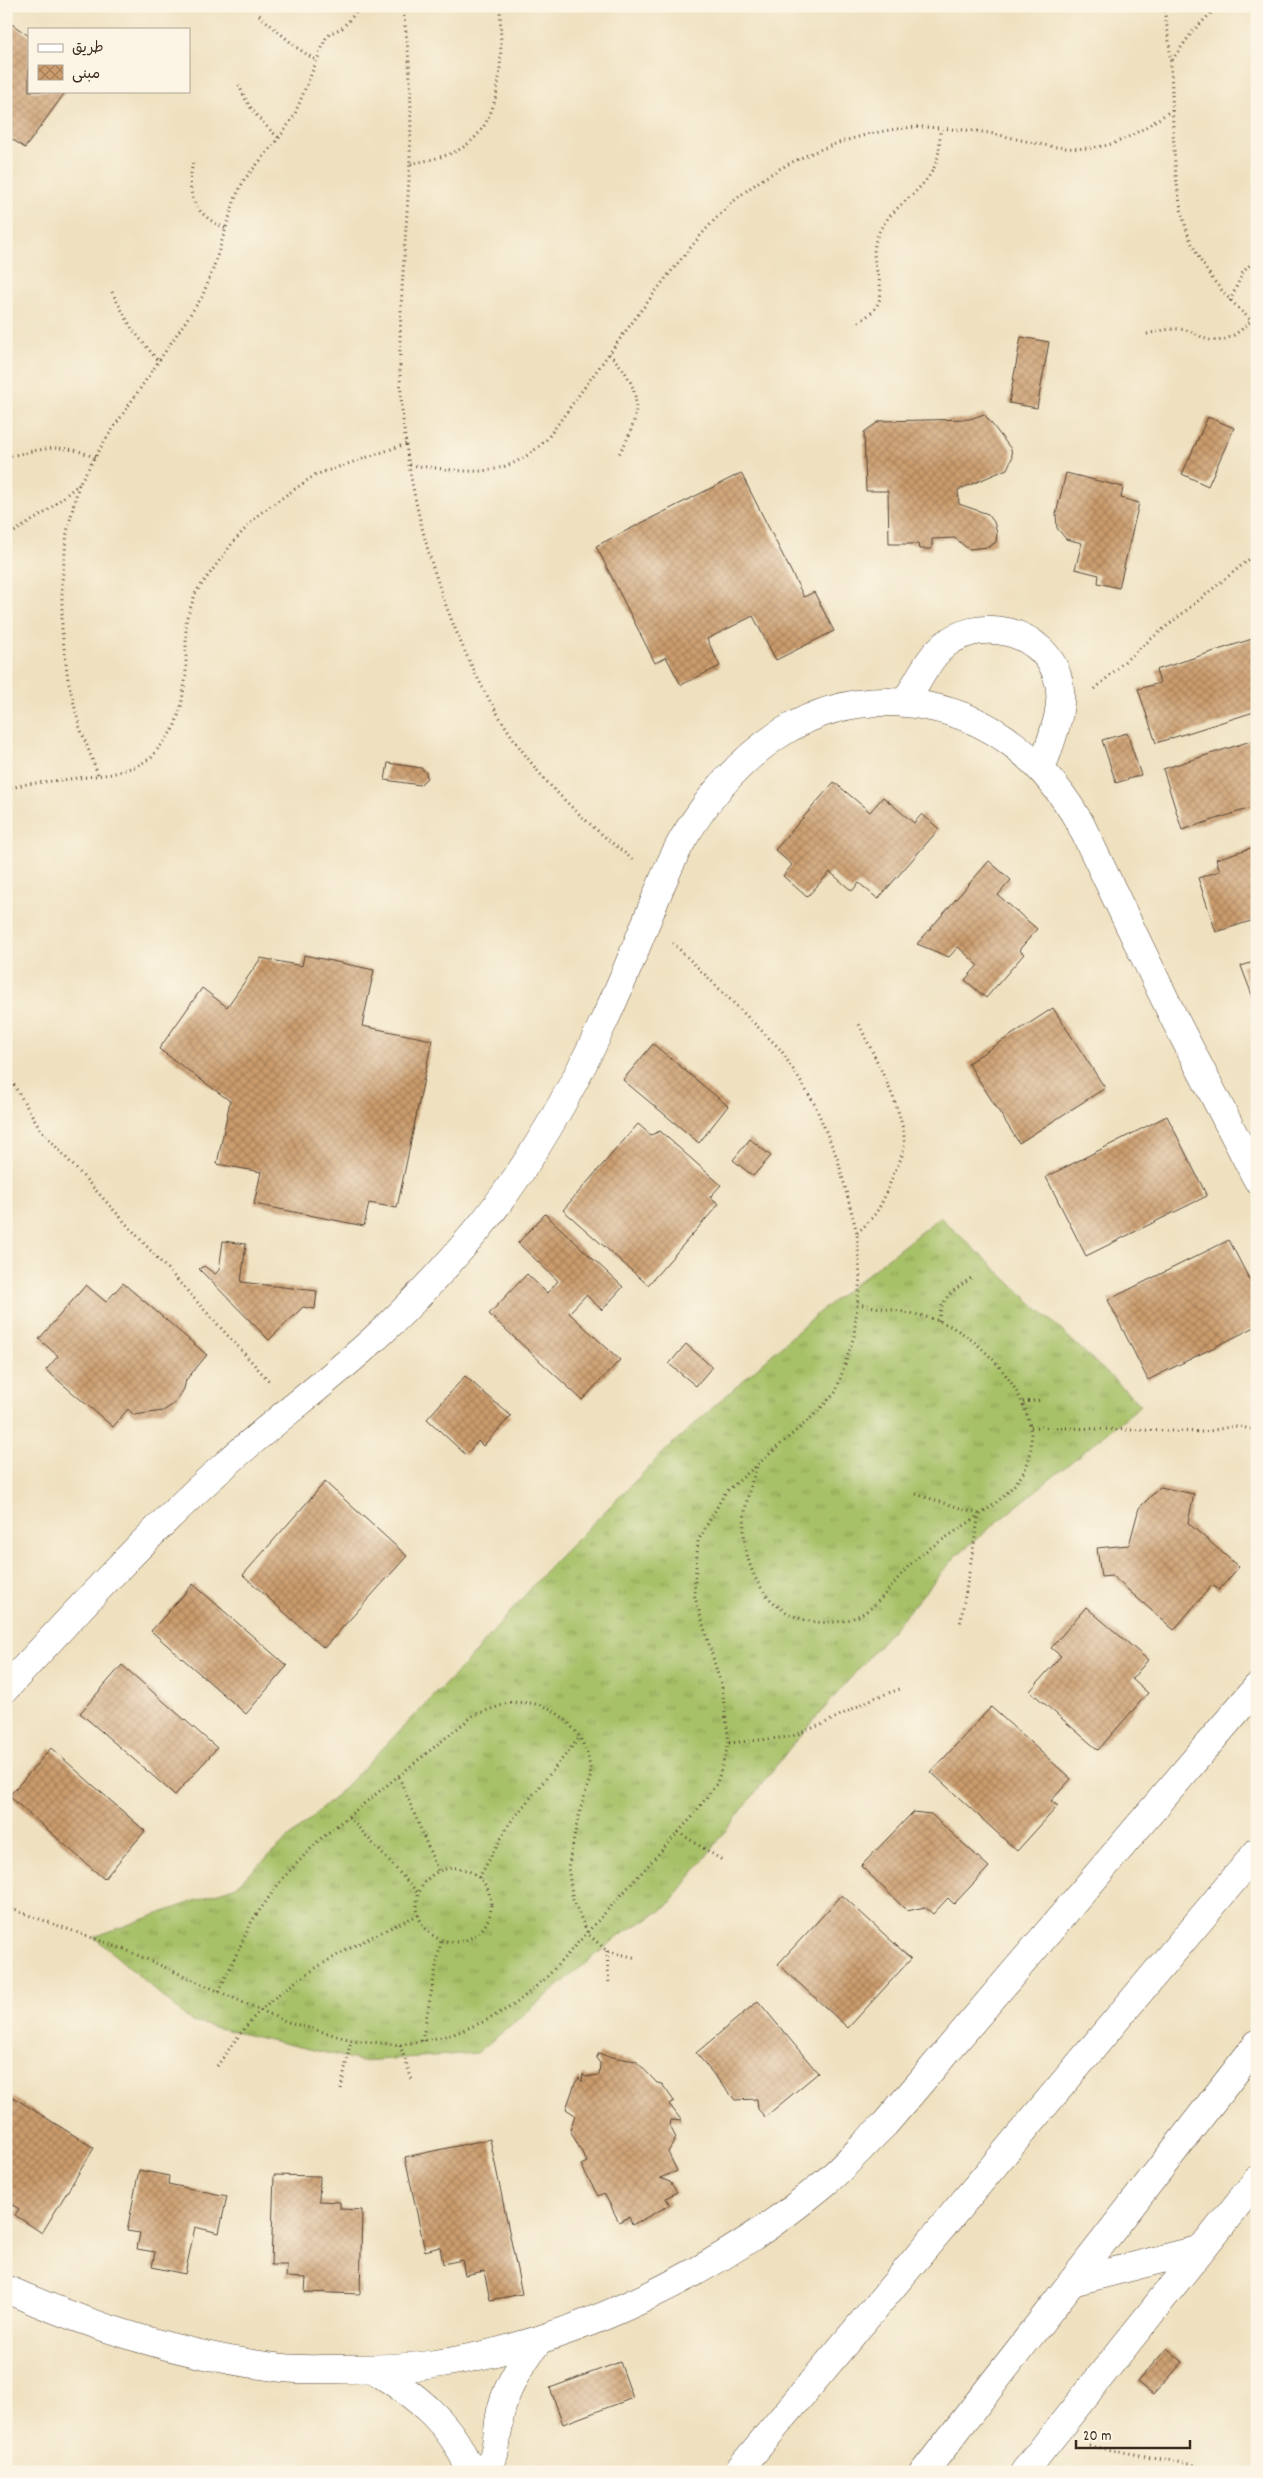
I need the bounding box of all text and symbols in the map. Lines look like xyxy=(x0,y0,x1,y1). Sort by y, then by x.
legend xyxy=(28,28,190,92)
text: طريق xyxy=(72,38,104,60)
text: مبنى xyxy=(72,64,100,86)
scale bar xyxy=(1076,2418,1189,2450)
text: 20 m xyxy=(1083,2426,1111,2448)

